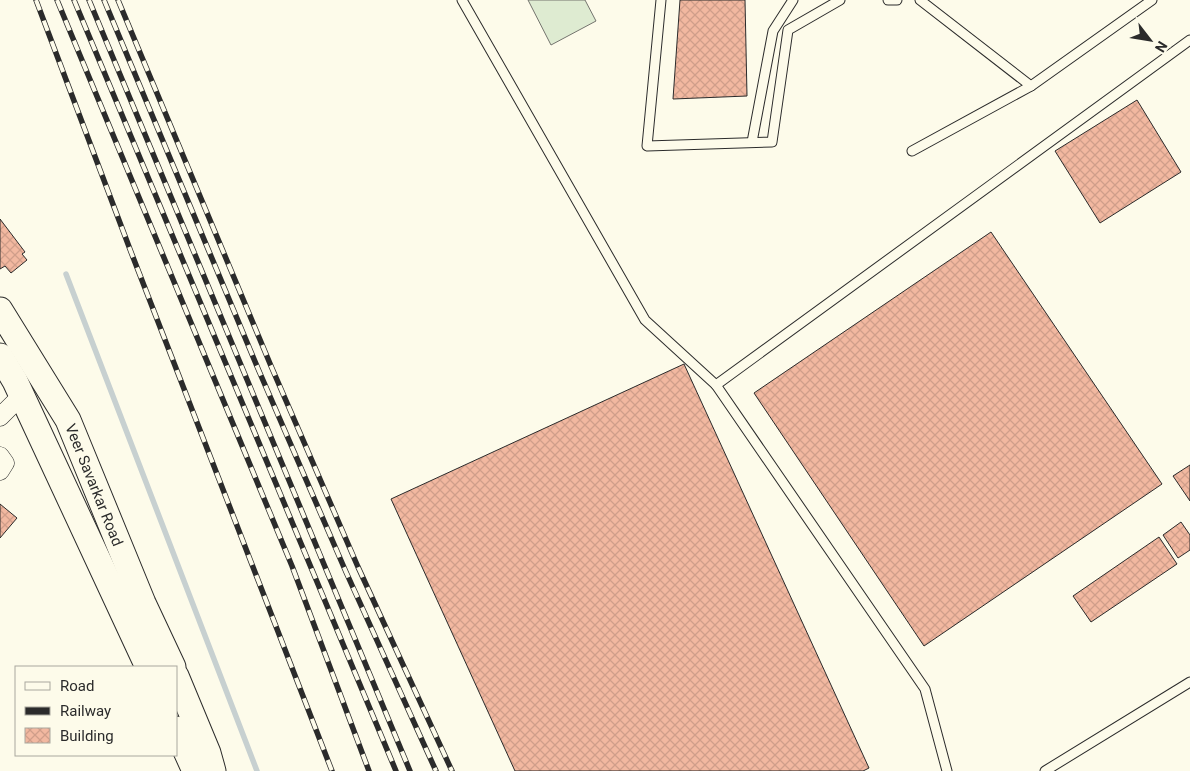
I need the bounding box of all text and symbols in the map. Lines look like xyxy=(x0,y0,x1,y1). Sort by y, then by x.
north arrow xyxy=(1125,15,1175,65)
text: N xyxy=(1152,38,1171,55)
street label: Veer Savarkar Road xyxy=(61,421,127,549)
legend xyxy=(15,666,178,756)
text: Road xyxy=(60,677,94,695)
text: Railway xyxy=(60,702,111,720)
text: Building xyxy=(60,727,114,745)

